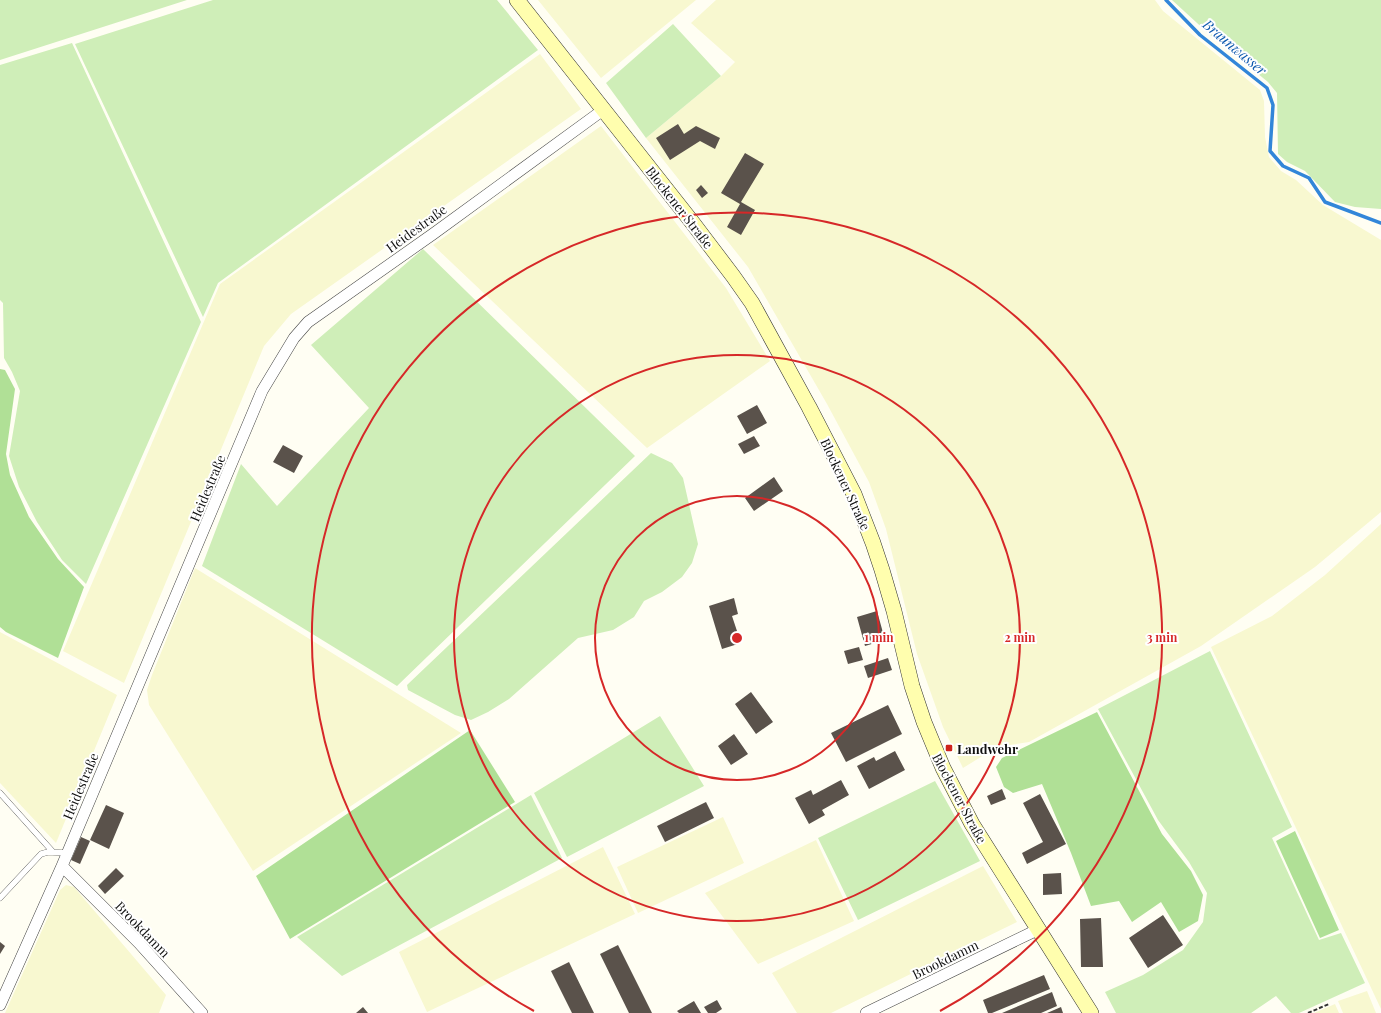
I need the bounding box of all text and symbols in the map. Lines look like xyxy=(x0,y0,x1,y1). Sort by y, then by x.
water label: Braunwasser xyxy=(1198,14,1272,80)
street label: Blockener Straße xyxy=(643,163,718,252)
street label: Heidestraße xyxy=(382,200,450,256)
street label: Blockener Straße xyxy=(817,435,875,533)
street label: Heidestraße xyxy=(185,452,229,524)
text: 1 min xyxy=(864,629,894,645)
text: 2 min xyxy=(1005,629,1036,645)
text: 3 min xyxy=(1147,629,1178,645)
centre of rings xyxy=(730,631,744,645)
place label: Landwehr xyxy=(957,740,1018,757)
marker: Landwehr xyxy=(944,743,954,753)
street label: Heidestraße xyxy=(58,750,102,822)
street label: Blockener Straße xyxy=(929,750,991,846)
street label: Brookdamm xyxy=(112,897,174,961)
street label: Brookdamm xyxy=(909,935,981,982)

